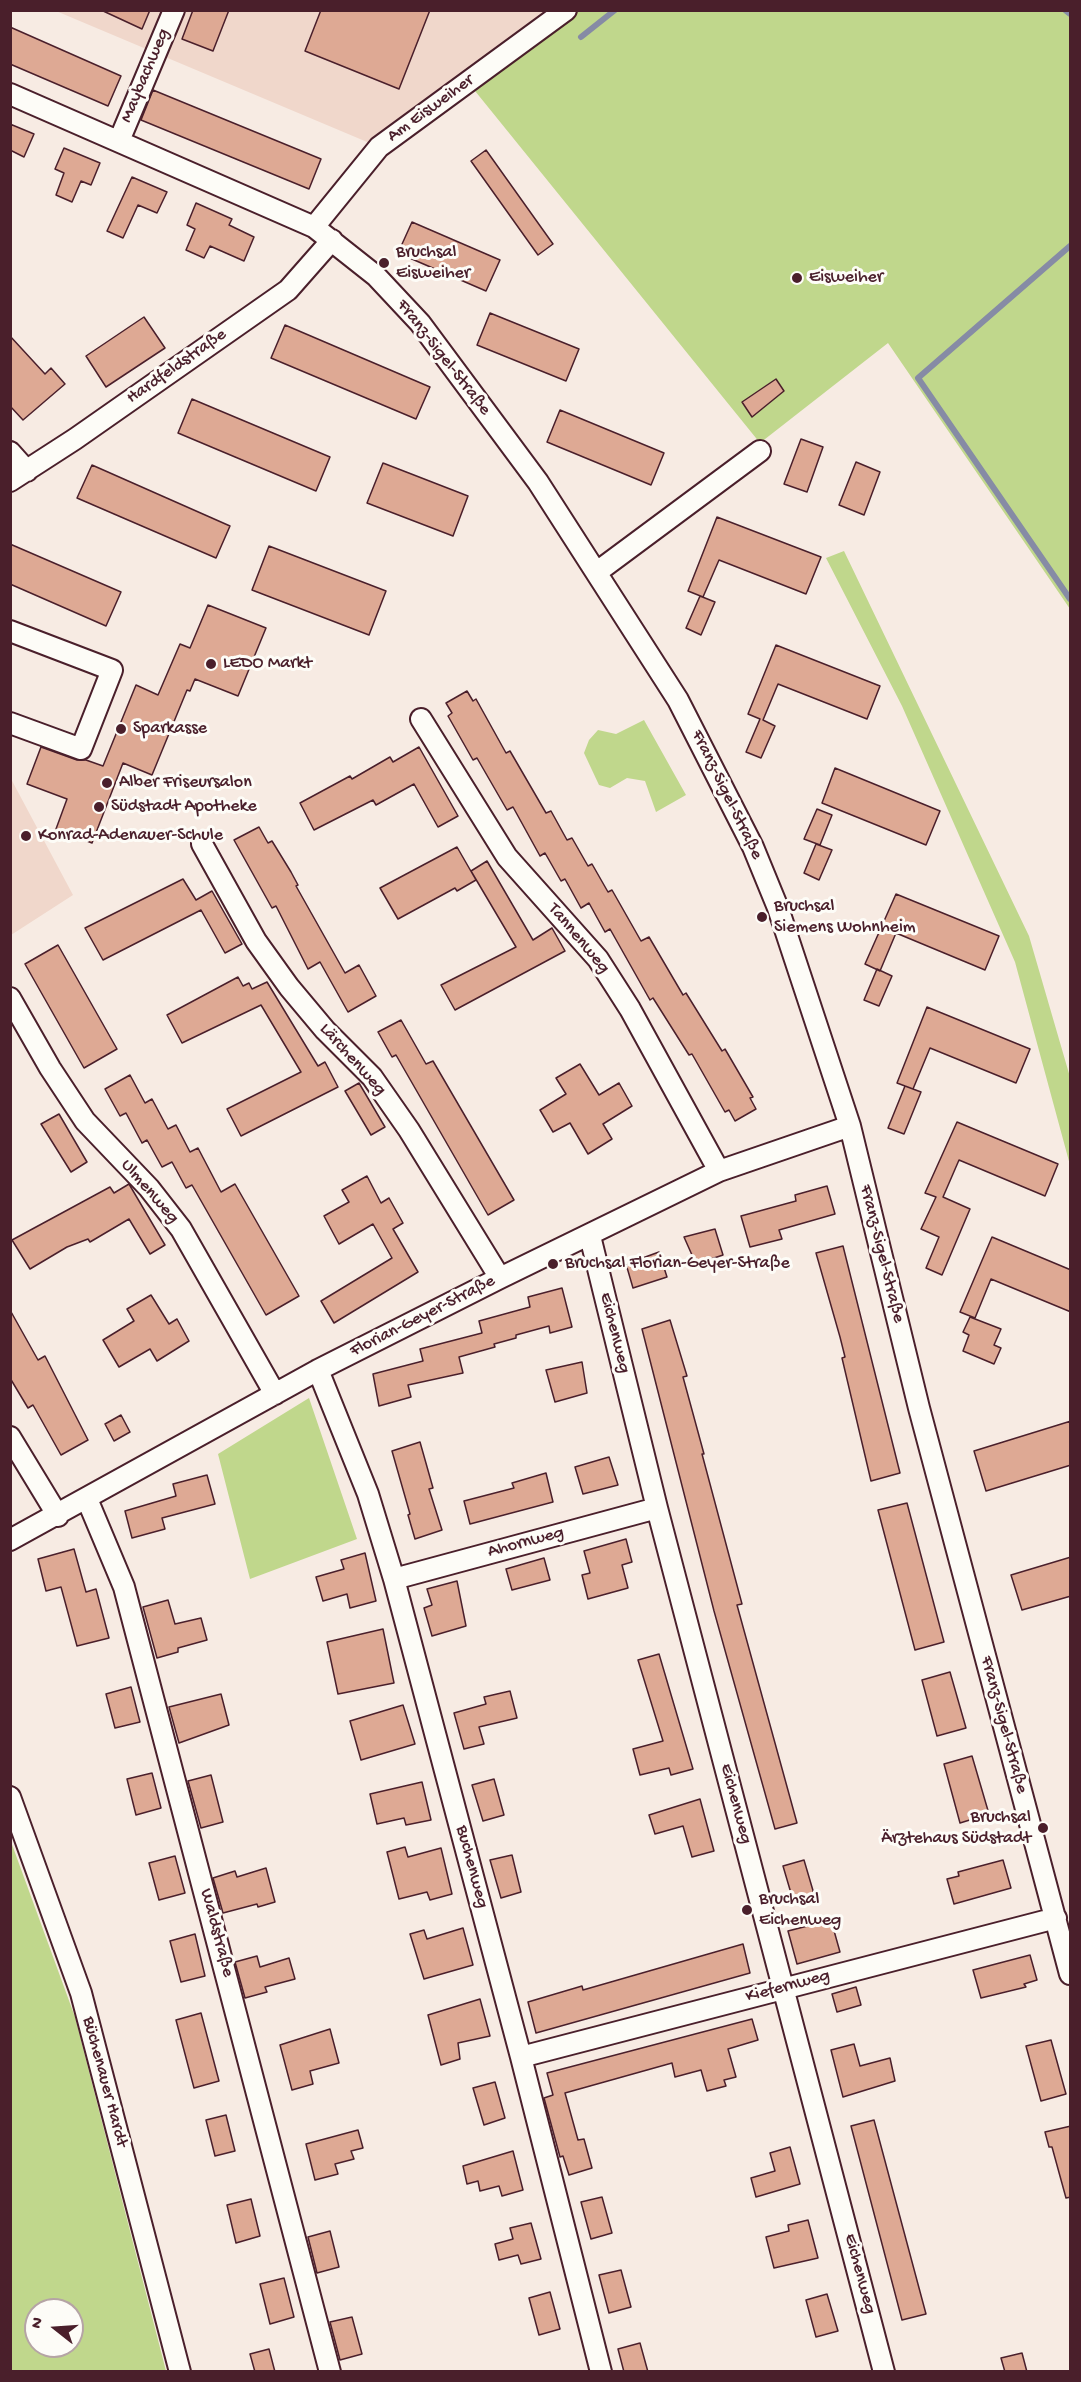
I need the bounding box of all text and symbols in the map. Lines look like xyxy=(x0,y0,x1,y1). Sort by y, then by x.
street label: Maybachweg xyxy=(117,26,175,126)
street label: Am Eisweiher xyxy=(383,70,479,148)
place label: Bruchsal Eisweiher xyxy=(396,242,470,284)
marker: Bruchsal Eisweiher xyxy=(377,256,391,270)
place label: Eisweiher xyxy=(809,267,883,289)
marker: Eisweiher xyxy=(790,271,804,285)
street label: Franz-Sigel-Straße xyxy=(391,296,495,420)
street label: Hardfeldstraße xyxy=(123,325,231,409)
place label: LEDO Markt xyxy=(223,653,312,675)
marker: LEDO Markt xyxy=(204,657,218,671)
place label: Sparkasse xyxy=(133,718,207,740)
marker: Sparkasse xyxy=(114,722,128,736)
street label: Franz-Sigel-Straße xyxy=(685,727,767,863)
place label: Alber Friseursalon xyxy=(119,772,252,794)
marker: Alber Friseursalon xyxy=(100,776,114,790)
place label: Südstadt Apotheke xyxy=(111,796,257,818)
marker: Südstadt Apotheke xyxy=(92,800,106,814)
place label: Konrad-Adenauer-Schule xyxy=(38,825,223,847)
marker: Konrad-Adenauer-Schule xyxy=(19,829,33,843)
place label: Bruchsal Siemens Wohnheim xyxy=(774,896,916,938)
street label: Tannenweg xyxy=(542,899,614,979)
marker: Bruchsal Siemens Wohnheim xyxy=(755,910,769,924)
street label: Lärchenweg xyxy=(314,1019,390,1101)
street label: Ulmenweg xyxy=(115,1155,183,1229)
street label: Franz-Sigel-Straße xyxy=(853,1183,909,1325)
place label: Bruchsal Florian-Geyer-Straße xyxy=(565,1253,790,1275)
marker: Bruchsal Florian-Geyer-Straße xyxy=(546,1257,560,1271)
street label: Florian-Geyer-Straße xyxy=(347,1271,499,1363)
street label: Eichenweg xyxy=(594,1290,634,1376)
street label: Ahornweg xyxy=(486,1522,566,1564)
street label: Franz-Sigel-Straße xyxy=(974,1654,1032,1796)
street label: Eichenweg xyxy=(714,1761,756,1847)
place label: Bruchsal Ärztehaus Südstadt xyxy=(881,1807,1031,1850)
marker: Bruchsal Ärztehaus Südstadt xyxy=(1036,1821,1050,1835)
street label: Buchenweg xyxy=(450,1823,492,1911)
street label: Waldstraße xyxy=(194,1887,238,1979)
place label: Bruchsal Eichenweg xyxy=(759,1889,841,1932)
marker: Bruchsal Eichenweg xyxy=(740,1903,754,1917)
street label: Kiefernweg xyxy=(744,1965,832,2009)
street label: Büchenauer Hardt xyxy=(76,2014,132,2150)
street label: Eichenweg xyxy=(838,2231,880,2317)
north arrow xyxy=(24,2298,84,2358)
text: N xyxy=(28,2315,49,2331)

